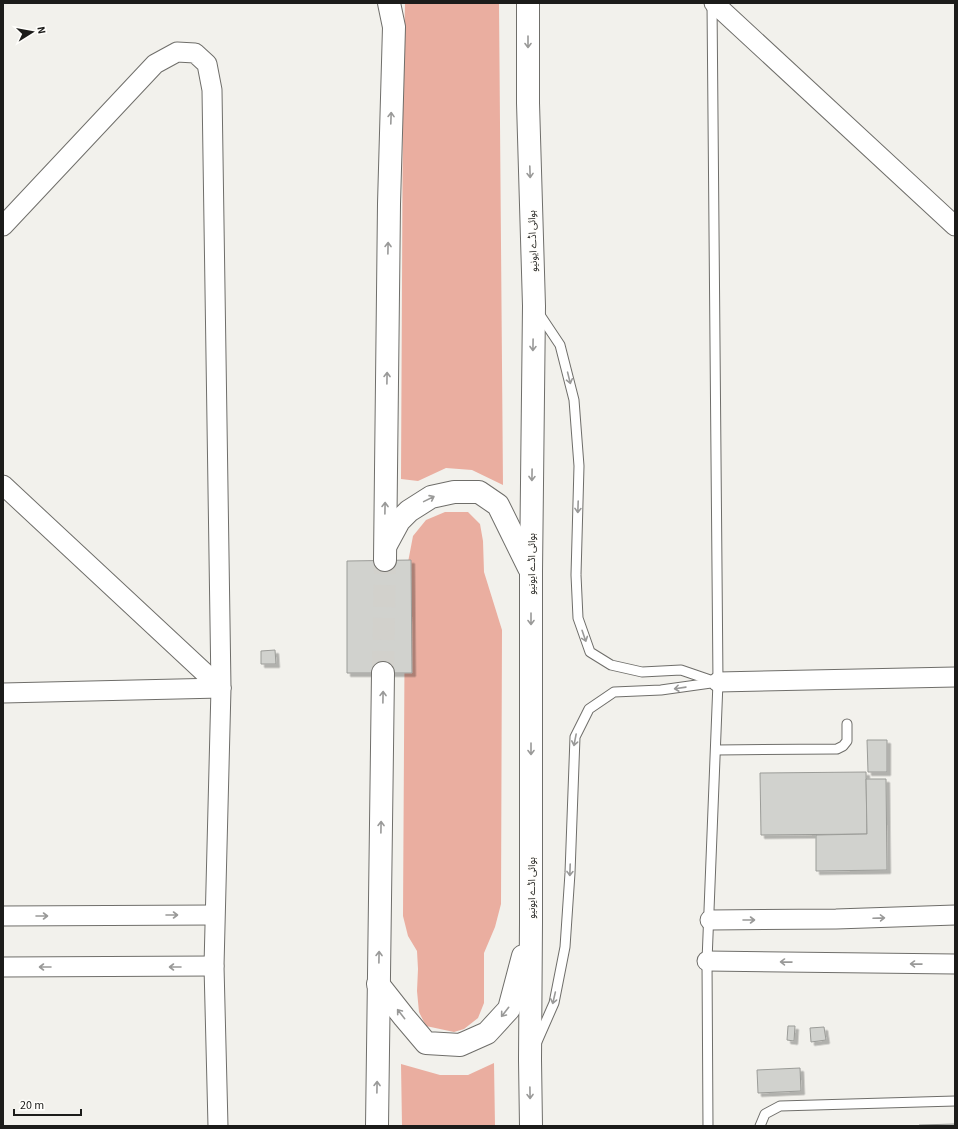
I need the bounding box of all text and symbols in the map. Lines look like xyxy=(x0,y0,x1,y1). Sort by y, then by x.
north arrow xyxy=(12,12,52,52)
text: N xyxy=(33,25,49,35)
one-way arrow xyxy=(524,35,532,48)
one-way arrow xyxy=(388,112,395,125)
one-way arrow xyxy=(526,165,534,178)
street label: ہوائی اڈے ایونیو xyxy=(525,210,541,272)
one-way arrow xyxy=(384,242,392,255)
one-way arrow xyxy=(529,338,537,351)
one-way arrow xyxy=(565,371,573,384)
one-way arrow xyxy=(383,372,391,385)
one-way arrow xyxy=(528,468,536,481)
one-way arrow xyxy=(423,495,435,502)
one-way arrow xyxy=(574,500,582,513)
one-way arrow xyxy=(382,502,389,515)
street label: ہوائی اڈے ایونیو xyxy=(525,533,539,595)
one-way arrow xyxy=(527,612,535,625)
one-way arrow xyxy=(581,629,589,641)
one-way arrow xyxy=(674,684,687,691)
one-way arrow xyxy=(379,691,387,704)
one-way arrow xyxy=(571,733,579,746)
one-way arrow xyxy=(527,742,535,755)
one-way arrow xyxy=(377,821,385,834)
street label: ہوائی اڈے ایونیو xyxy=(525,857,539,919)
one-way arrow xyxy=(567,863,574,876)
one-way arrow xyxy=(165,911,178,919)
one-way arrow xyxy=(35,912,48,920)
one-way arrow xyxy=(872,914,885,921)
one-way arrow xyxy=(742,916,755,924)
one-way arrow xyxy=(375,951,383,964)
one-way arrow xyxy=(780,958,793,966)
one-way arrow xyxy=(910,960,923,968)
one-way arrow xyxy=(39,963,52,971)
one-way arrow xyxy=(169,963,182,971)
one-way arrow xyxy=(550,992,558,1005)
one-way arrow xyxy=(501,1007,510,1018)
one-way arrow xyxy=(397,1008,406,1019)
one-way arrow xyxy=(373,1081,381,1094)
one-way arrow xyxy=(526,1086,534,1099)
scale bar xyxy=(14,1091,81,1117)
text: 20 m xyxy=(20,1097,44,1114)

